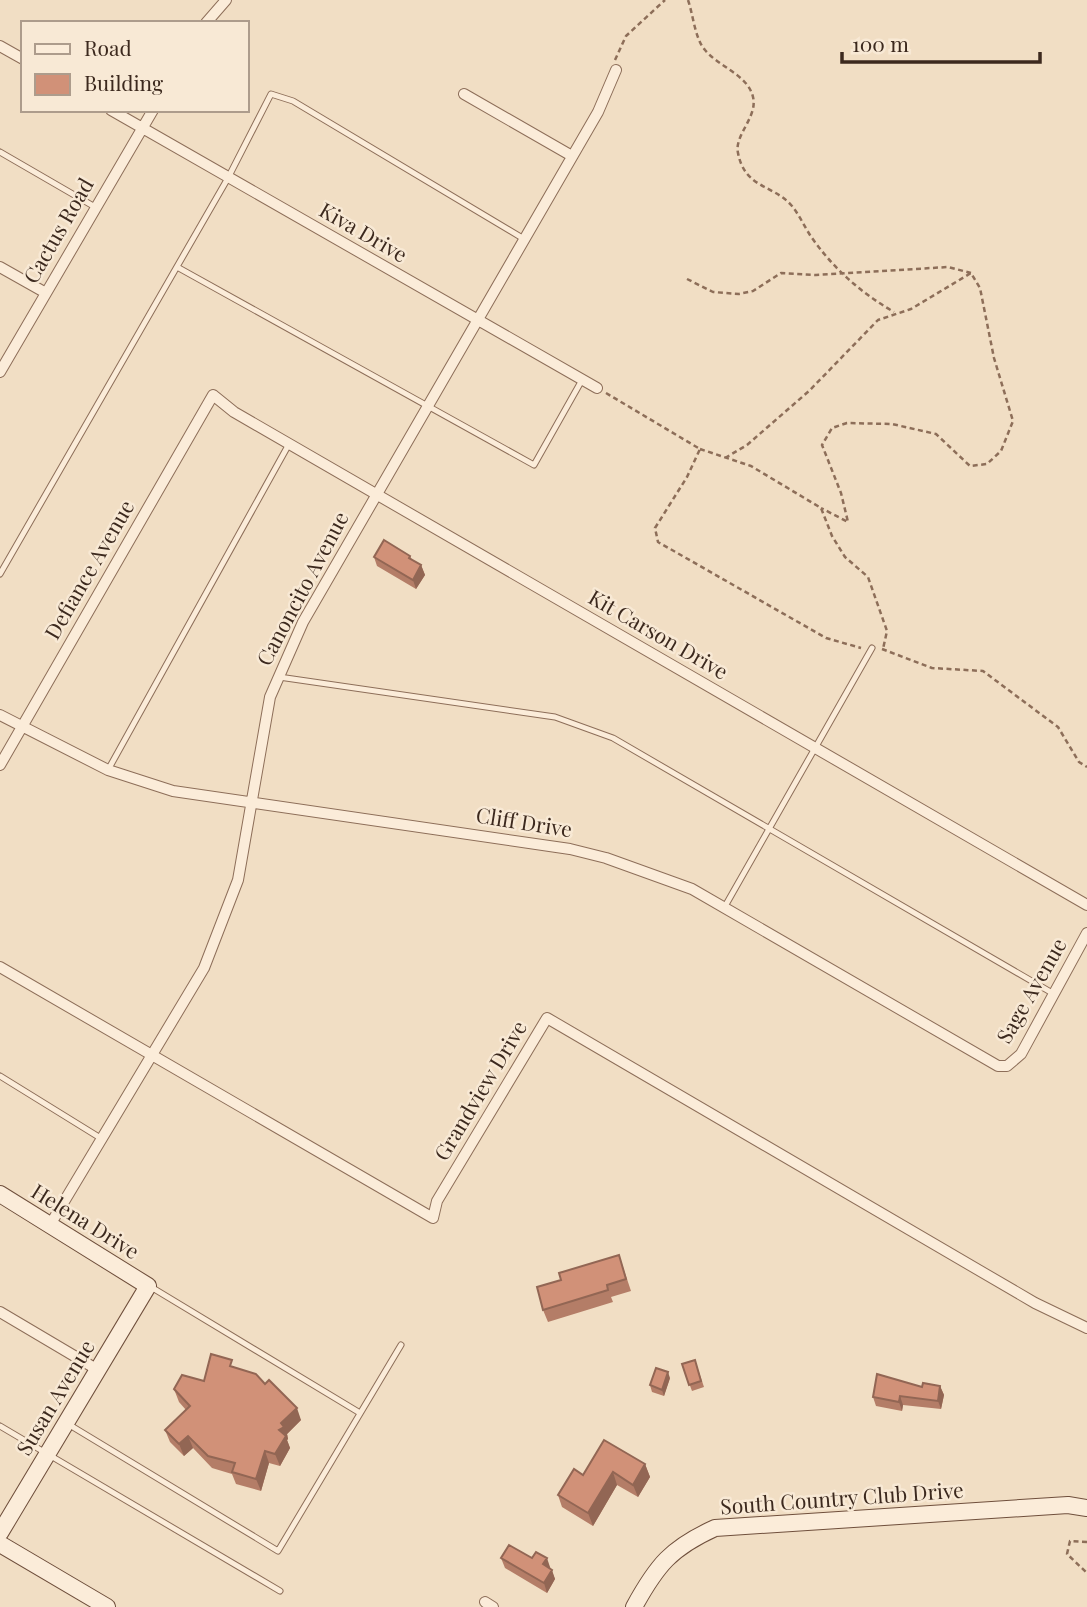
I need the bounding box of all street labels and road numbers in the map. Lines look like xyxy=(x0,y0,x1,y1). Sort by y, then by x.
street label: Cactus Road xyxy=(16,172,99,288)
street label: Kiva Drive xyxy=(315,195,413,268)
street label: Defiance Avenue xyxy=(37,494,140,644)
street label: Canoncito Avenue xyxy=(249,506,354,670)
street label: Kit Carson Drive xyxy=(584,582,734,685)
street label: Cliff Drive xyxy=(474,800,574,842)
street label: Sage Avenue xyxy=(989,932,1072,1048)
street label: Grandview Drive xyxy=(426,1015,532,1165)
street label: Helena Drive xyxy=(27,1176,145,1264)
street label: Susan Avenue xyxy=(9,1334,100,1460)
street label: South Country Club Drive xyxy=(719,1475,964,1519)

